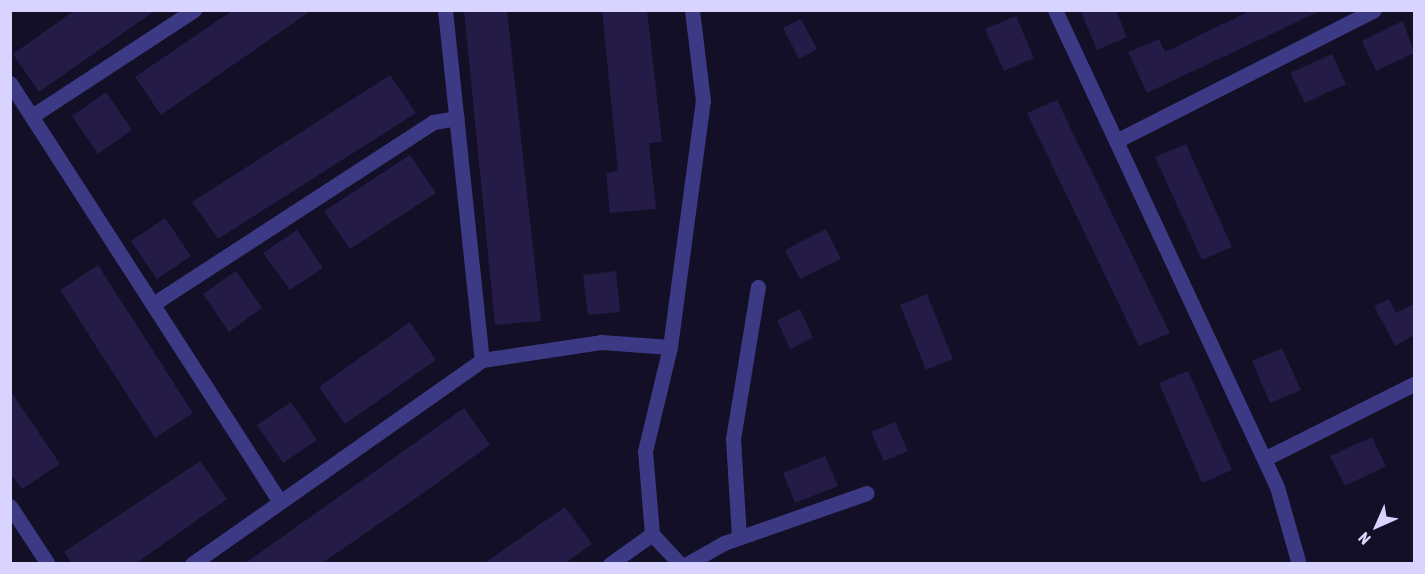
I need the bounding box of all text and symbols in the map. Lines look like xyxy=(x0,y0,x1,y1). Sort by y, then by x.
north arrow xyxy=(1347,496,1407,556)
text: N xyxy=(1355,529,1374,548)

